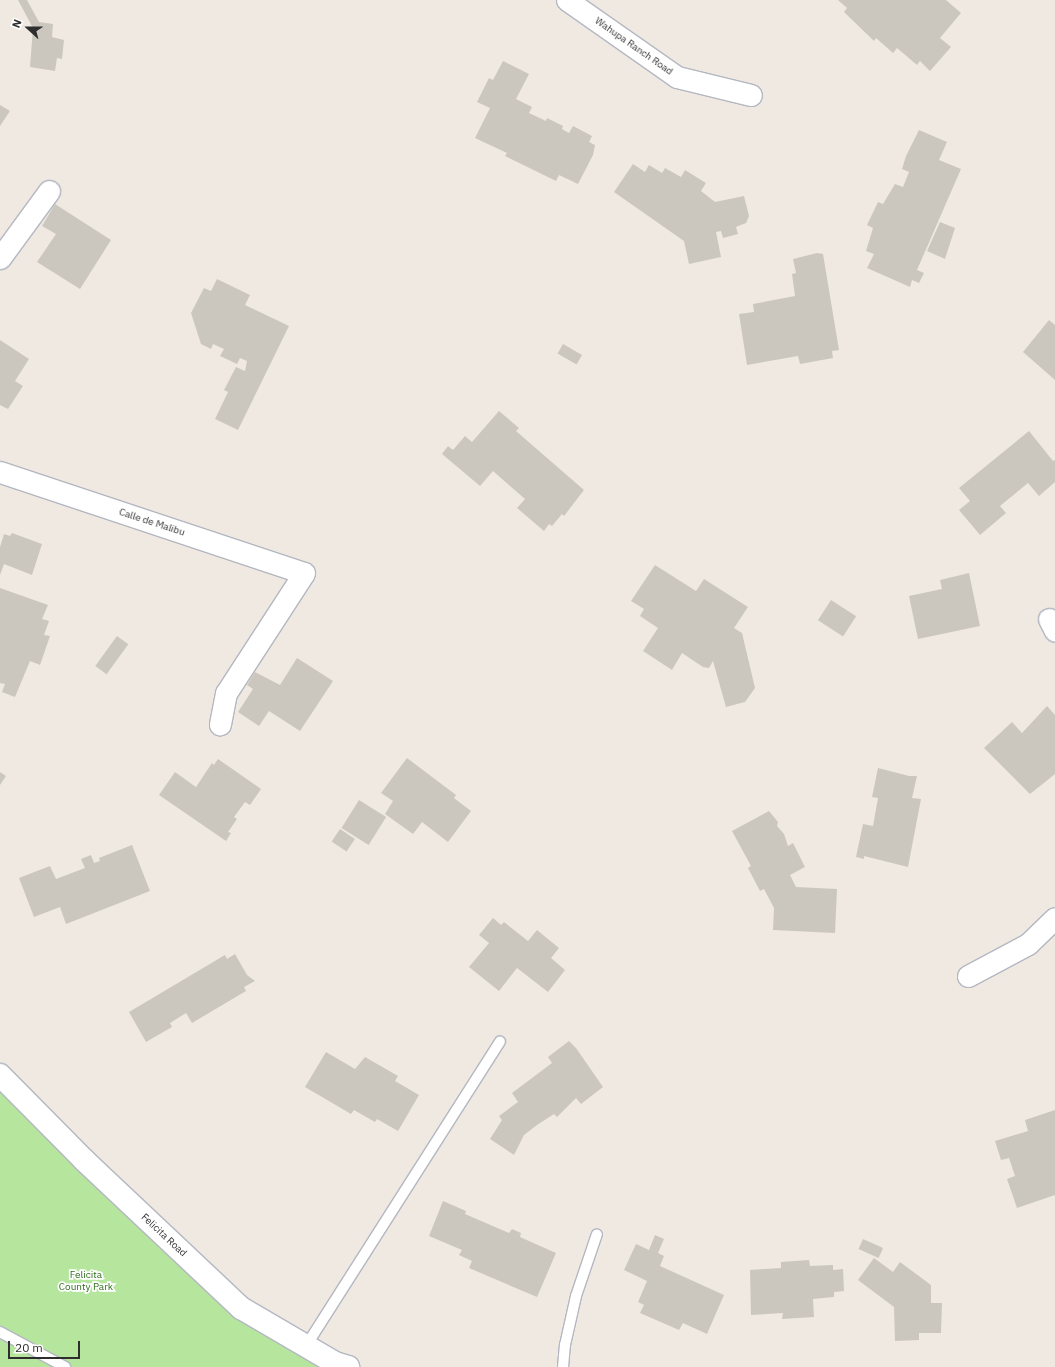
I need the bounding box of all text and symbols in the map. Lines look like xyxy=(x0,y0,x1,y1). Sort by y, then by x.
north arrow xyxy=(8,8,48,48)
street label: Wahupa Ranch Road xyxy=(593,15,675,77)
text: N xyxy=(9,17,25,30)
street label: Calle de Malibu xyxy=(118,506,186,538)
street label: Felicita Road xyxy=(139,1211,189,1259)
park label: Felicita County Park xyxy=(59,1268,113,1292)
scale bar xyxy=(10,1333,82,1359)
text: 20 m xyxy=(15,1340,43,1355)

